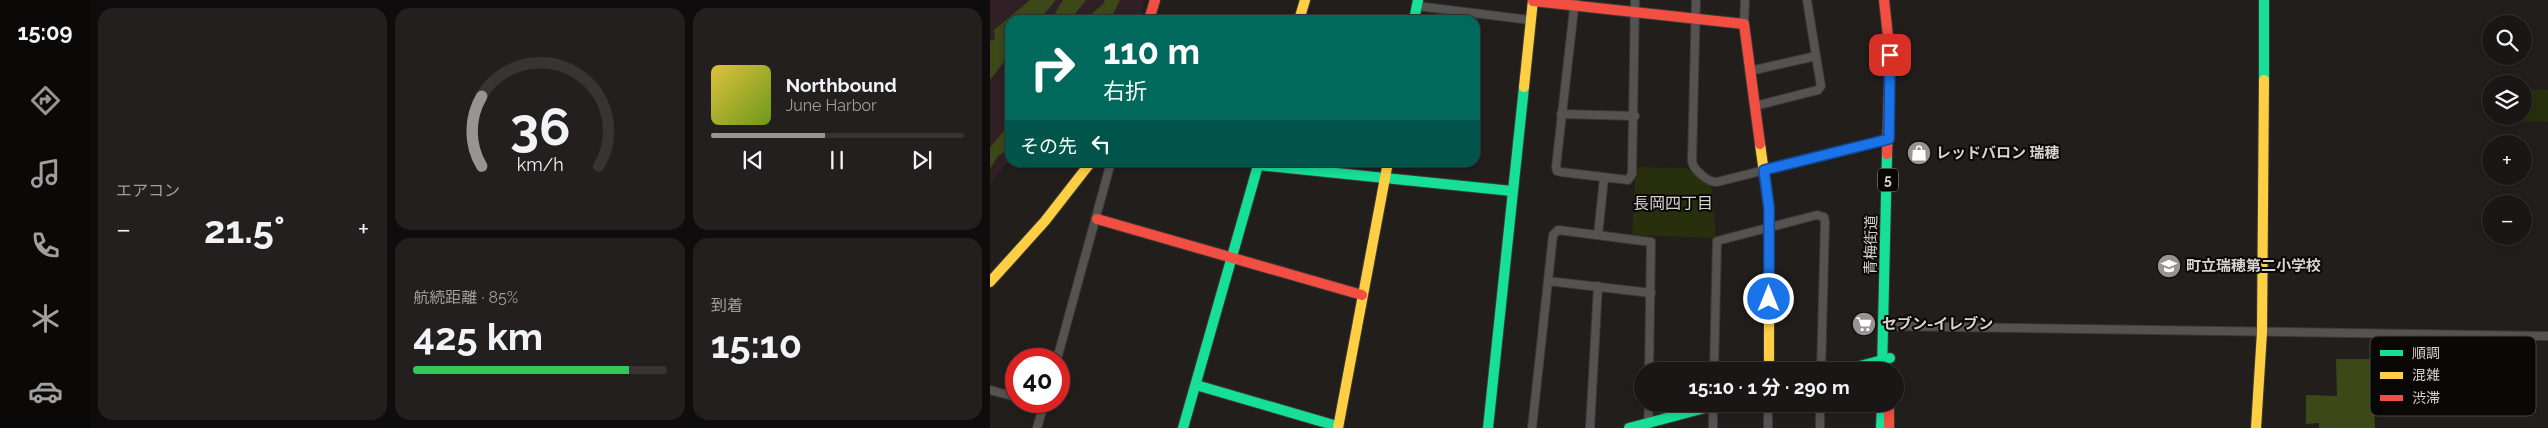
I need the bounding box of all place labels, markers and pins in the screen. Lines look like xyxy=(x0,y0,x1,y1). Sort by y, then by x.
pin xyxy=(1869,34,1911,76)
shop icon: レッドバロン 瑞穂 xyxy=(1906,140,1932,166)
place label: レッドバロン 瑞穂 xyxy=(1936,144,2060,162)
school or university icon: 町立瑞穂第二小学校 xyxy=(2156,253,2182,279)
place label: 町立瑞穂第二小学校 xyxy=(2186,257,2321,275)
supermarket icon: セブン-イレブン xyxy=(1851,311,1877,337)
place label: セブン-イレブン xyxy=(1882,315,1993,333)

